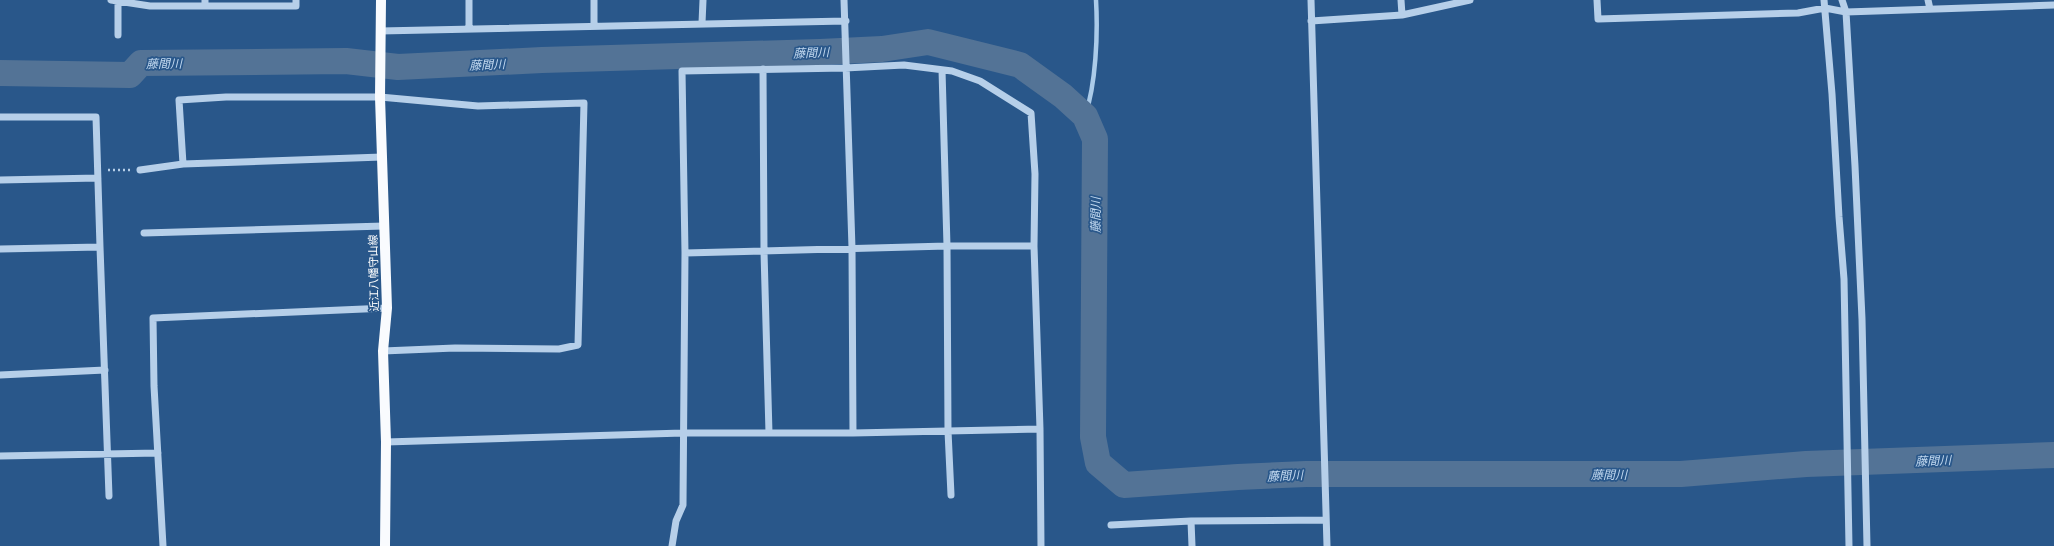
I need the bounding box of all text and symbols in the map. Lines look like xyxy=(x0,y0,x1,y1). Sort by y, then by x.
water label: 藤間川 xyxy=(793,44,831,60)
water label: 藤間川 xyxy=(146,56,184,70)
water label: 藤間川 xyxy=(469,56,507,72)
water label: 藤間川 xyxy=(1088,195,1102,233)
street label: 近江八幡守山線 xyxy=(366,234,380,312)
water label: 藤間川 xyxy=(1915,452,1953,468)
water label: 藤間川 xyxy=(1267,467,1305,483)
water label: 藤間川 xyxy=(1591,467,1629,481)

